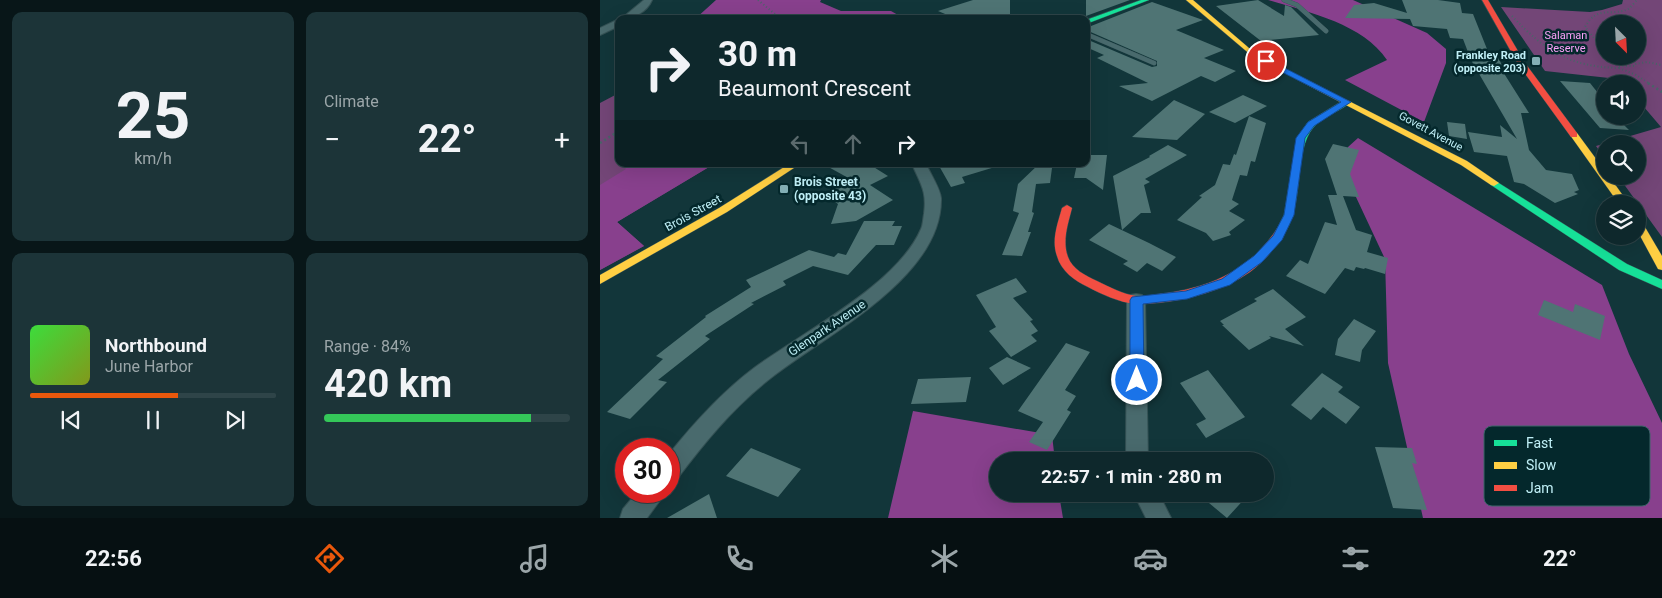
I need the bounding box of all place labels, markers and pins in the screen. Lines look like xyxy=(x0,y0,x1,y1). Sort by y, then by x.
pin xyxy=(1245,40,1287,82)
place label: Frankley Road (opposite 203) xyxy=(1454,49,1526,75)
marker: Frankley Road (opposite 203) xyxy=(1530,55,1542,67)
place label: Brois Street (opposite 43) xyxy=(794,175,866,203)
marker: Brois Street (opposite 43) xyxy=(778,183,790,195)

